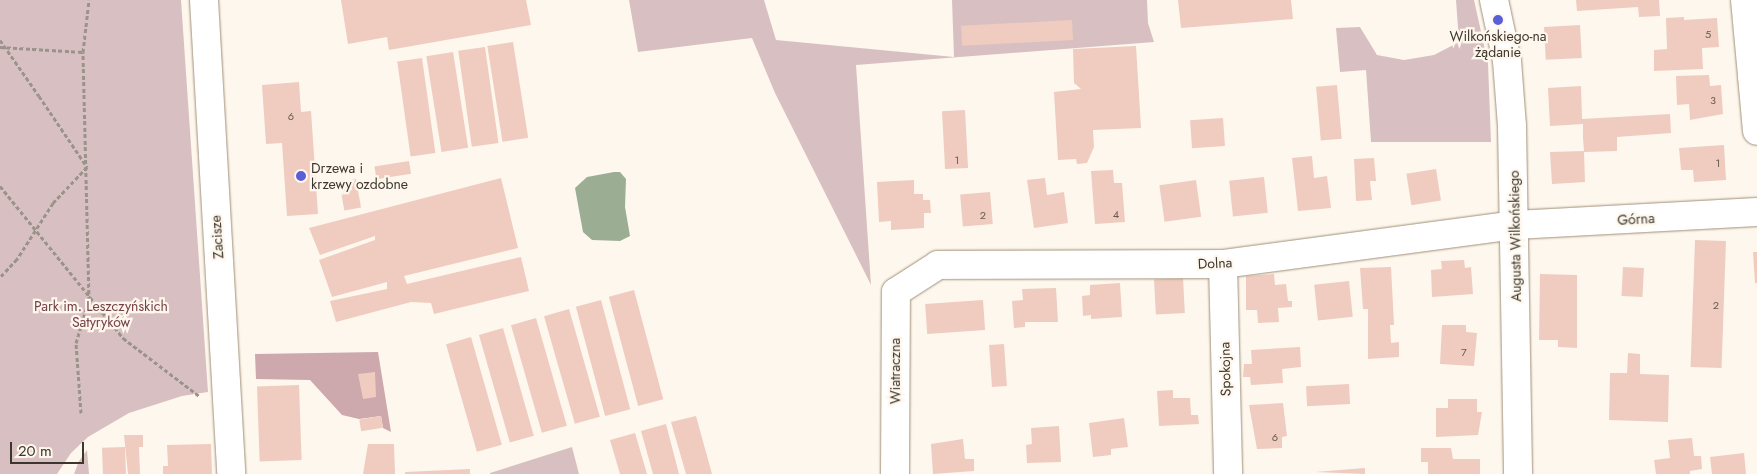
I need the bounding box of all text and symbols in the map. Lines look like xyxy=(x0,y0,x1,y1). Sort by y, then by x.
marker: Wilkońskiego-na żądanie xyxy=(1492,14,1504,26)
house number: 5 xyxy=(1705,27,1711,41)
place label: Wilkońskiego-na żądanie xyxy=(1450,28,1546,60)
house number: 3 xyxy=(1710,93,1716,107)
house number: 6 xyxy=(288,109,294,123)
house number: 1 xyxy=(955,153,959,167)
house number: 1 xyxy=(1716,156,1720,170)
place label: Drzewa i krzewy ozdobne xyxy=(311,160,408,192)
marker: Drzewa i krzewy ozdobne xyxy=(295,170,307,182)
street label: Augusta Wilkońskiego xyxy=(1505,170,1525,302)
house number: 4 xyxy=(1113,207,1119,221)
house number: 2 xyxy=(980,208,986,222)
street label: Górna xyxy=(1617,210,1655,228)
street label: Zacisze xyxy=(207,215,227,259)
street label: Dolna xyxy=(1197,254,1233,272)
park label: Park im. Leszczyńskich Satyryków xyxy=(34,298,168,331)
house number: 2 xyxy=(1713,298,1719,312)
street label: Wiatraczna xyxy=(887,338,903,404)
street label: Spokojna xyxy=(1216,342,1234,396)
house number: 7 xyxy=(1461,345,1467,359)
house number: 6 xyxy=(1272,430,1278,444)
scale bar xyxy=(12,432,86,464)
text: 20 m xyxy=(18,440,52,462)

